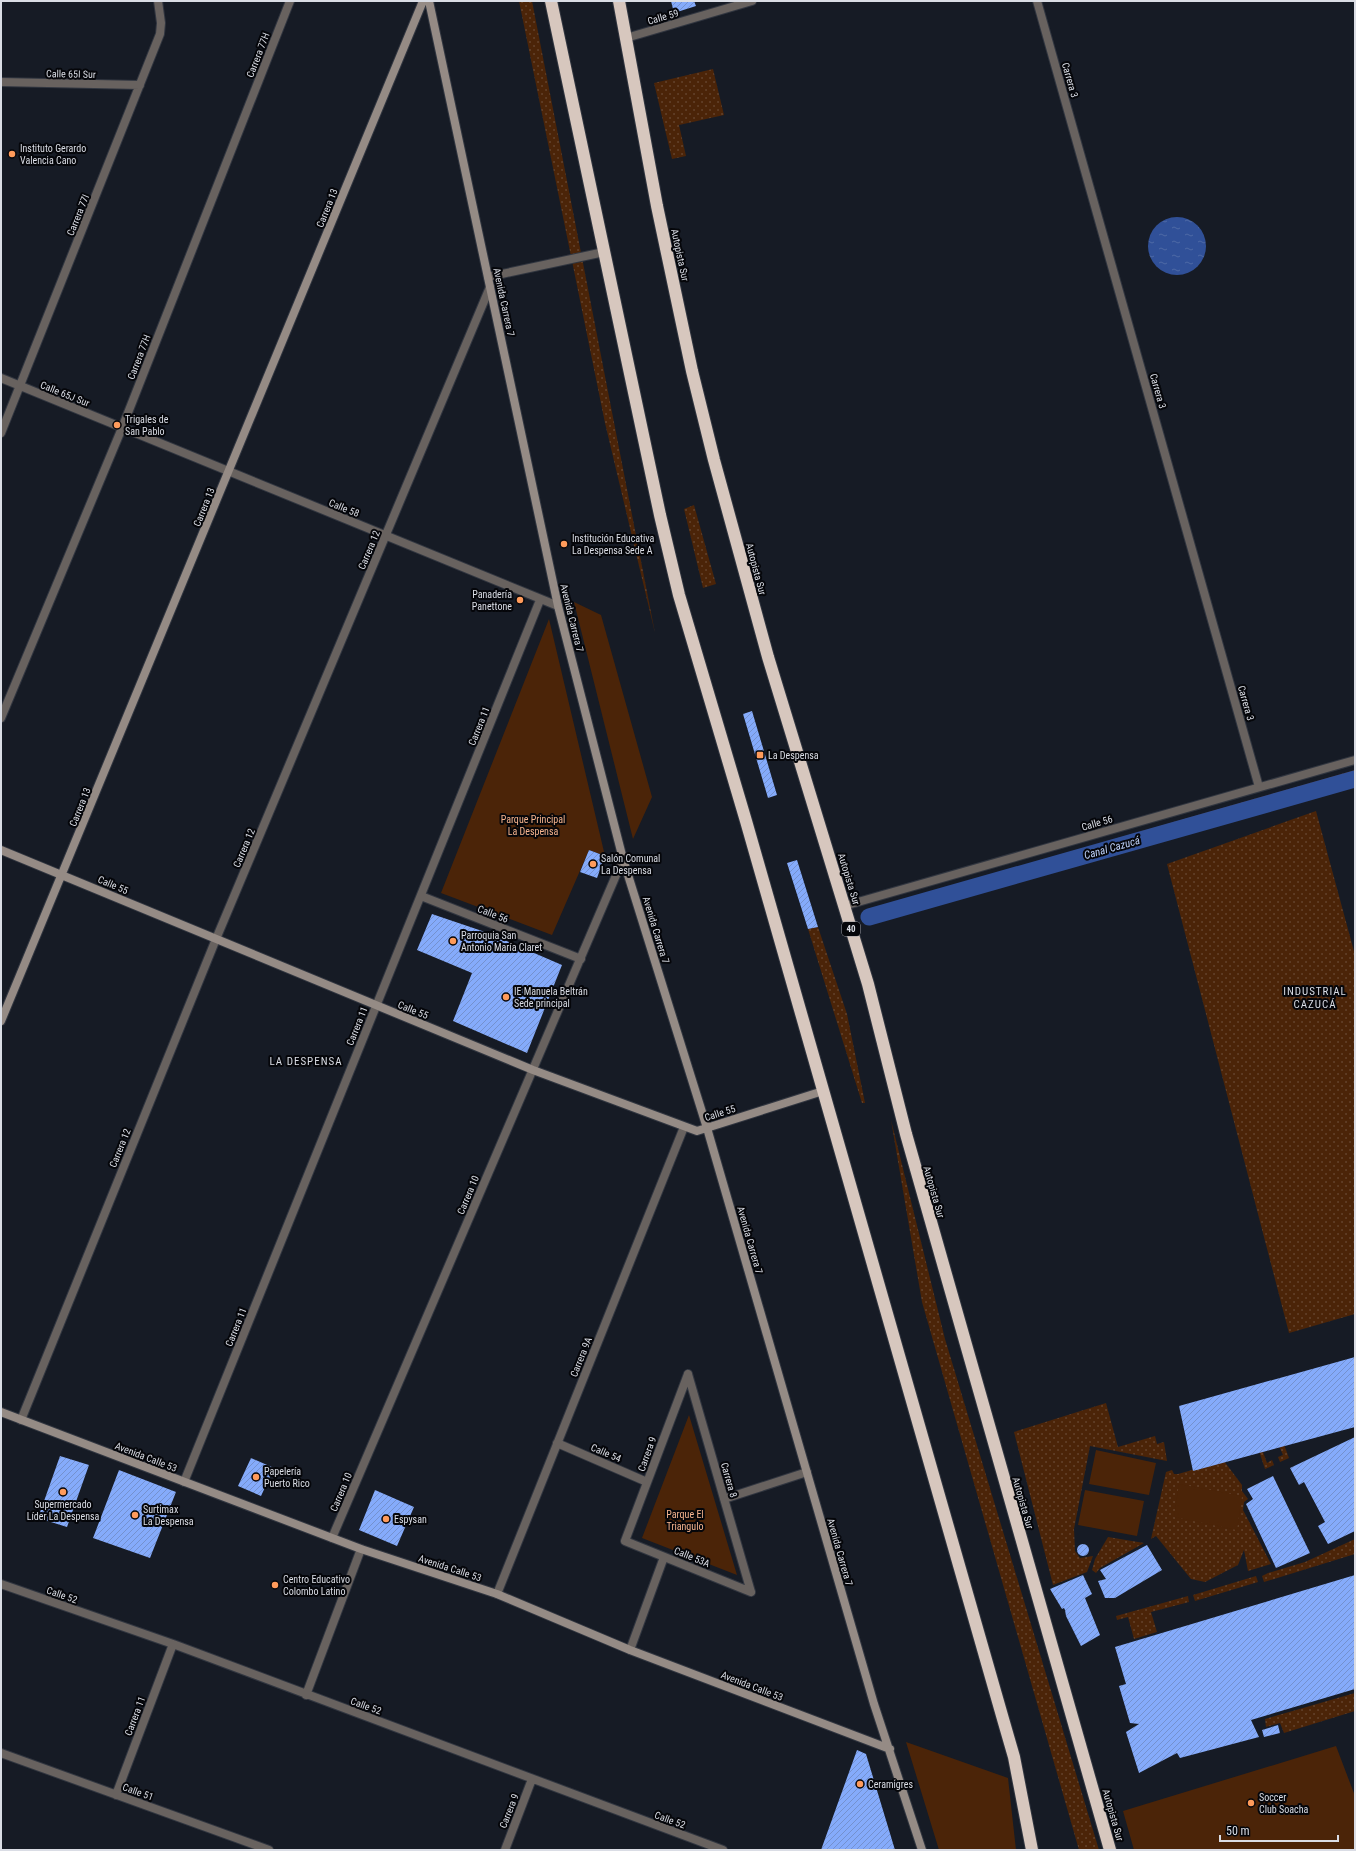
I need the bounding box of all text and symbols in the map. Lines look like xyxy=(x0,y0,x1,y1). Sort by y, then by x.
street label: Calle 59 xyxy=(646,7,680,27)
street label: Carrera 77H xyxy=(244,31,272,79)
street label: Carrera 3 xyxy=(1060,61,1080,99)
street label: Calle 65I Sur xyxy=(46,68,96,80)
place label: Instituto Gerardo Valencia Cano xyxy=(20,143,86,166)
marker: Instituto Gerardo Valencia Cano xyxy=(7,149,17,159)
street label: Carrera 13 xyxy=(314,187,340,229)
street label: Carrera 77I xyxy=(65,193,91,237)
street label: Autopista Sur xyxy=(669,228,691,282)
street label: Avenida Carrera 7 xyxy=(491,267,517,337)
street label: Carrera 77H xyxy=(125,333,153,381)
street label: Carrera 3 xyxy=(1148,372,1168,410)
street label: Calle 65J Sur xyxy=(39,379,91,409)
place label: Trigales de San Pablo xyxy=(125,414,169,437)
marker: Trigales de San Pablo xyxy=(112,420,122,430)
street label: Carrera 13 xyxy=(191,486,217,528)
street label: Calle 58 xyxy=(327,497,361,519)
street label: Carrera 12 xyxy=(356,529,382,571)
place label: Institución Educativa La Despensa Sede A xyxy=(572,533,655,556)
marker: Institución Educativa La Despensa Sede A xyxy=(559,539,569,549)
street label: Autopista Sur xyxy=(744,542,768,596)
street label: Avenida Carrera 7 xyxy=(558,583,586,653)
place label: Panadería Panettone xyxy=(472,589,512,612)
marker: Panadería Panettone xyxy=(515,595,525,605)
street label: Carrera 3 xyxy=(1236,684,1256,722)
street label: Carrera 11 xyxy=(466,705,492,747)
marker: La Despensa xyxy=(755,750,765,760)
place label: La Despensa xyxy=(768,750,819,761)
street label: Carrera 13 xyxy=(67,786,93,828)
street label: Calle 56 xyxy=(1080,813,1114,833)
park label: Parque Principal La Despensa xyxy=(501,814,565,837)
street label: Carrera 12 xyxy=(231,827,257,869)
water label: Canal Cazucá xyxy=(1083,834,1142,862)
street label: Autopista Sur xyxy=(836,852,862,906)
place label: Salón Comunal La Despensa xyxy=(601,853,660,876)
marker: Salón Comunal La Despensa xyxy=(588,859,598,869)
street label: Calle 55 xyxy=(96,874,130,896)
street label: Avenida Carrera 7 xyxy=(641,895,671,965)
street label: Calle 56 xyxy=(476,903,510,925)
road number: 40 xyxy=(842,922,860,936)
place label: Parroquia San Antonio María Claret xyxy=(461,930,542,953)
marker: Parroquia San Antonio María Claret xyxy=(448,936,458,946)
district label: INDUSTRIAL CAZUCÁ xyxy=(1283,985,1347,1011)
place label: IE Manuela Beltrán Sede principal xyxy=(514,986,588,1009)
marker: IE Manuela Beltrán Sede principal xyxy=(501,992,511,1002)
street label: Calle 55 xyxy=(396,999,430,1021)
street label: Carrera 11 xyxy=(344,1005,370,1047)
district label: LA DESPENSA xyxy=(269,1055,343,1068)
street label: Calle 55 xyxy=(703,1103,737,1123)
street label: Carrera 12 xyxy=(107,1127,133,1169)
street label: Autopista Sur xyxy=(921,1165,947,1219)
street label: Carrera 10 xyxy=(455,1174,481,1216)
street label: Avenida Carrera 7 xyxy=(735,1205,765,1275)
street label: Carrera 11 xyxy=(223,1306,249,1348)
street label: Carrera 9A xyxy=(568,1335,594,1378)
street label: Carrera 9 xyxy=(636,1435,658,1473)
street label: Avenida Calle 53 xyxy=(113,1440,179,1474)
street label: Calle 54 xyxy=(589,1442,623,1464)
street label: Carrera 8 xyxy=(719,1461,739,1499)
place label: Papelería Puerto Rico xyxy=(264,1466,310,1489)
street label: Carrera 10 xyxy=(328,1471,354,1513)
marker: Papelería Puerto Rico xyxy=(251,1472,261,1482)
street label: Autopista Sur xyxy=(1010,1476,1036,1530)
marker: Supermercado Líder La Despensa xyxy=(58,1487,68,1497)
place label: Supermercado Líder La Despensa xyxy=(27,1499,100,1522)
place label: Surtimax La Despensa xyxy=(143,1504,194,1527)
park label: Parque El Triangulo xyxy=(666,1509,704,1532)
marker: Surtimax La Despensa xyxy=(130,1510,140,1520)
marker: Espysan xyxy=(381,1514,391,1524)
place label: Espysan xyxy=(394,1514,427,1525)
street label: Avenida Carrera 7 xyxy=(825,1517,855,1587)
street label: Calle 53A xyxy=(672,1545,712,1569)
street label: Avenida Calle 53 xyxy=(417,1553,483,1583)
place label: Centro Educativo Colombo Latino xyxy=(283,1574,350,1597)
marker: Centro Educativo Colombo Latino xyxy=(270,1580,280,1590)
street label: Calle 52 xyxy=(45,1585,79,1605)
street label: Avenida Calle 53 xyxy=(719,1669,785,1703)
street label: Carrera 11 xyxy=(123,1695,147,1737)
street label: Calle 52 xyxy=(349,1695,383,1717)
marker: Ceramigres xyxy=(855,1779,865,1789)
place label: Ceramigres xyxy=(868,1779,913,1790)
street label: Calle 51 xyxy=(121,1781,155,1803)
street label: Autopista Sur xyxy=(1100,1788,1126,1842)
street label: Carrera 9 xyxy=(497,1792,521,1830)
place label: Soccer Club Soacha xyxy=(1259,1792,1308,1815)
marker: Soccer Club Soacha xyxy=(1246,1798,1256,1808)
street label: Calle 52 xyxy=(653,1809,687,1831)
scale bar xyxy=(1220,1817,1338,1843)
text: 50 m xyxy=(1226,1824,1250,1838)

